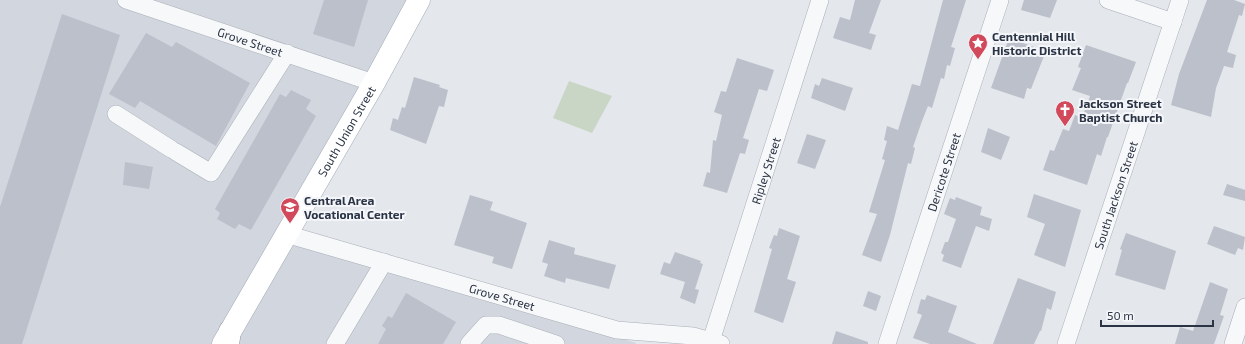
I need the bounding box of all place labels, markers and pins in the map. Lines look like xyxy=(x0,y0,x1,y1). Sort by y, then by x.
place label: Centennial Hill Historic District xyxy=(992,29,1081,57)
place icon: Centennial Hill Historic District xyxy=(967,32,989,60)
place label: Jackson Street Baptist Church xyxy=(1079,96,1163,124)
church icon: Jackson Street Baptist Church xyxy=(1054,99,1076,127)
place label: Central Area Vocational Center xyxy=(304,193,405,221)
school or university icon: Central Area Vocational Center xyxy=(279,196,301,224)

